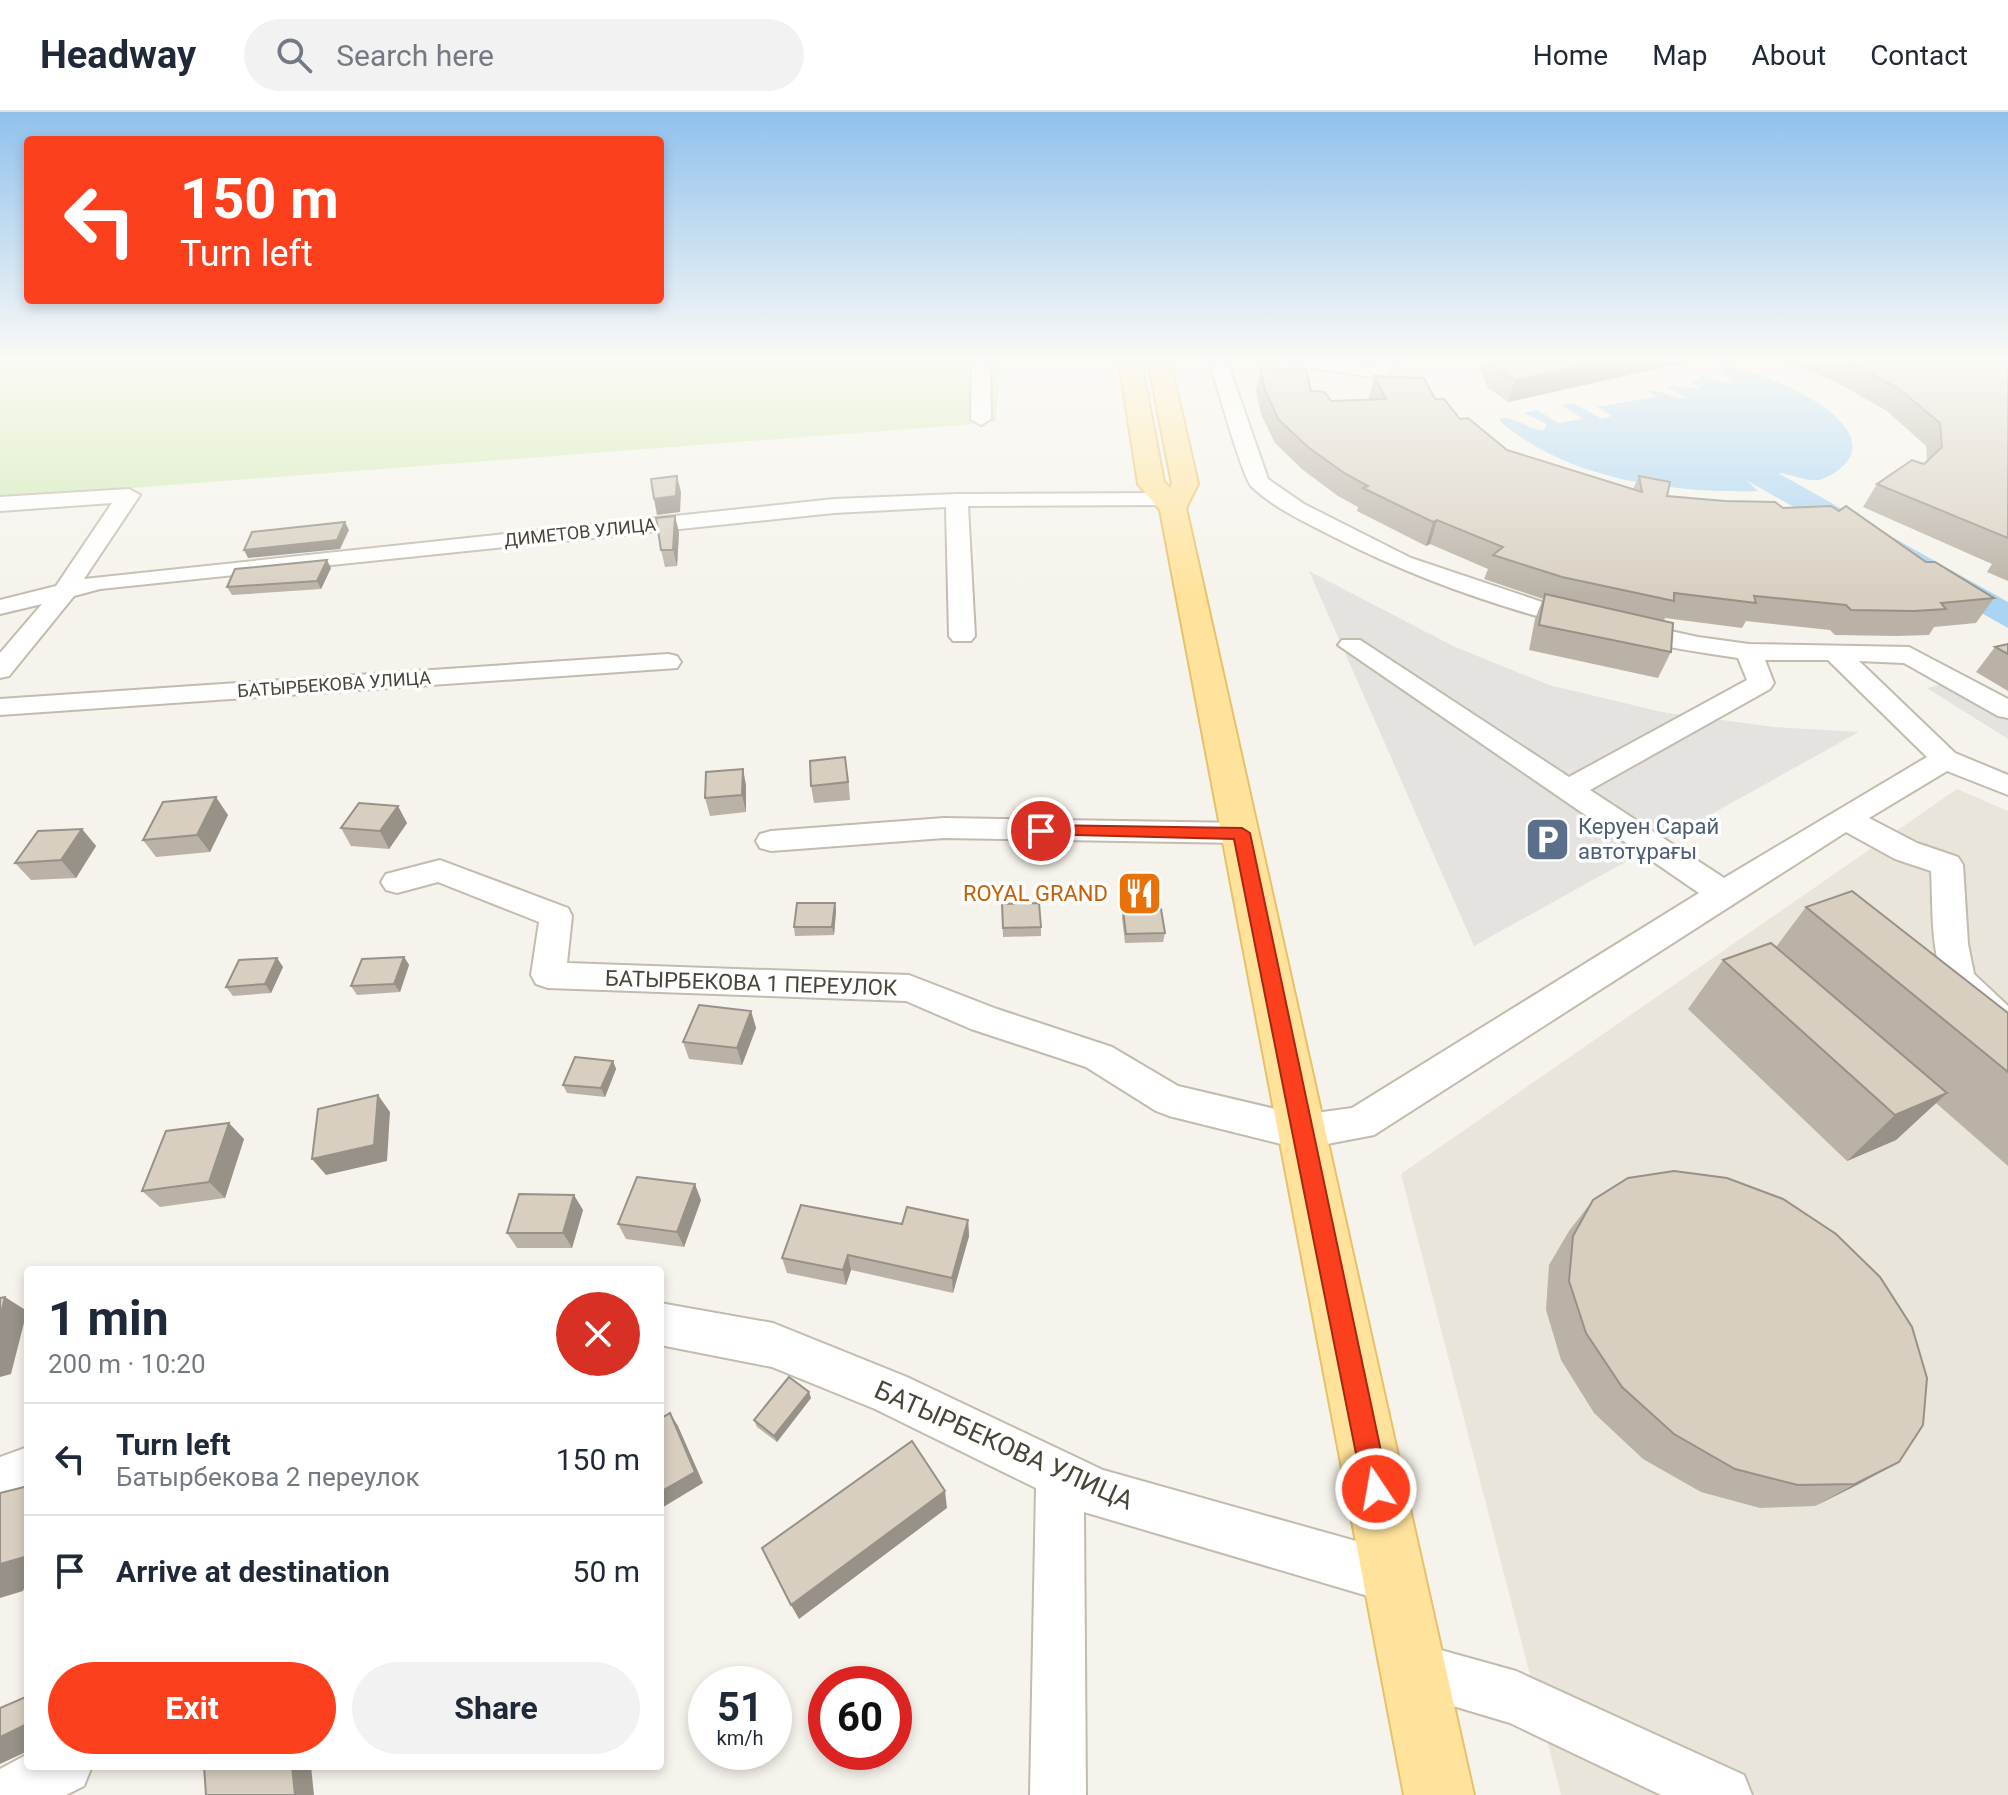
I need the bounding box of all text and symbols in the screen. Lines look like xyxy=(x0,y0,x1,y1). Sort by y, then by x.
search box xyxy=(244,19,804,91)
text: Headway xyxy=(40,33,196,77)
icon: search xyxy=(272,33,316,77)
text: Search here xyxy=(336,38,494,73)
text: Home xyxy=(1533,39,1608,72)
text: Map xyxy=(1652,39,1708,72)
text: About xyxy=(1752,39,1826,72)
text: Contact xyxy=(1870,39,1968,72)
text: 150 m xyxy=(180,166,339,232)
icon: left xyxy=(48,168,152,272)
text: Turn left xyxy=(180,233,313,275)
street label: ДИМЕТОВ УЛИЦА xyxy=(503,514,657,550)
street label: БАТЫРБЕКОВА УЛИЦА xyxy=(237,667,432,701)
pin xyxy=(1007,797,1075,865)
icon: arrive xyxy=(1019,809,1063,853)
place label: Керуен Сарай автотұрағы xyxy=(1578,814,1719,864)
parking icon: Керуен Сарай автотұрағы xyxy=(1523,815,1571,863)
restaurant icon: ROYAL GRAND xyxy=(1115,869,1163,917)
place label: ROYAL GRAND xyxy=(963,881,1108,906)
street label: БАТЫРБЕКОВА 1 ПЕРЕУЛОК xyxy=(605,965,898,1001)
text: 1 min xyxy=(48,1290,169,1347)
button: close xyxy=(556,1292,640,1376)
text: 200 m · 10:20 xyxy=(48,1349,206,1379)
street label: БАТЫРБЕКОВА УЛИЦА xyxy=(870,1374,1138,1516)
text: Turn left xyxy=(116,1427,231,1462)
icon: left xyxy=(48,1437,92,1481)
text: 150 m xyxy=(556,1442,640,1477)
position arrow xyxy=(1334,1447,1418,1531)
text: Батырбекова 2 переулок xyxy=(116,1462,420,1492)
icon: arrive xyxy=(48,1549,92,1593)
text: Arrive at destination xyxy=(116,1554,390,1589)
text: 50 m xyxy=(573,1554,640,1589)
button: Exit xyxy=(48,1662,336,1754)
button: Share xyxy=(352,1662,640,1754)
speed limit sign: 60 xyxy=(808,1666,912,1770)
text: 51 xyxy=(717,1684,763,1731)
text: km/h xyxy=(717,1726,763,1750)

